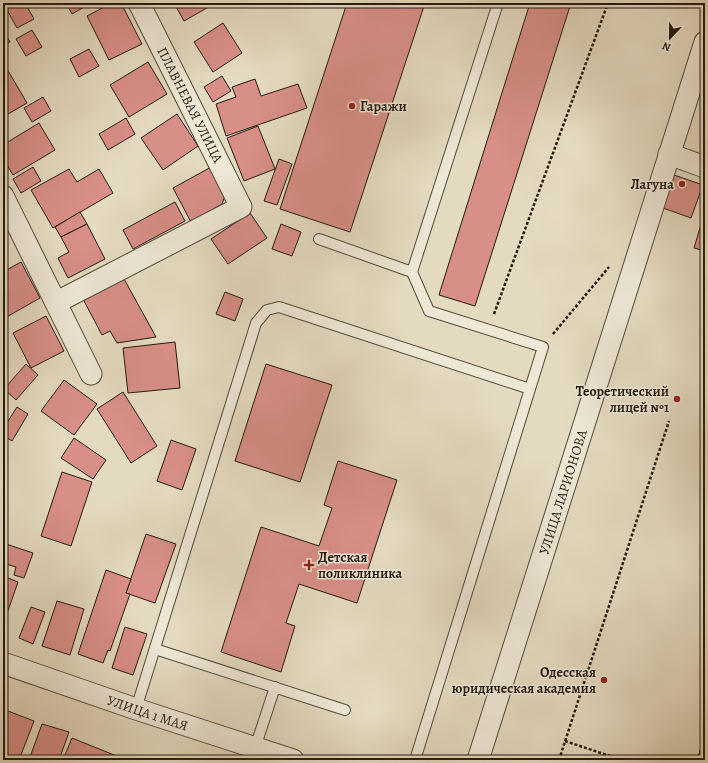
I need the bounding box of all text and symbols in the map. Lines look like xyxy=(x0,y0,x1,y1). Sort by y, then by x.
north arrow xyxy=(650,18,690,58)
text: N xyxy=(660,38,673,55)
street label: ПЛАВНЕВАЯ УЛИЦА xyxy=(153,44,228,167)
place label: Гаражи xyxy=(360,97,407,116)
marker: Гаражи xyxy=(347,101,357,111)
place label: Лагуна xyxy=(630,175,674,194)
marker: Лагуна xyxy=(677,179,687,189)
place label: Теоретический лицей №1 xyxy=(576,382,669,417)
marker: Теоретический лицей №1 xyxy=(672,394,682,404)
street label: УЛИЦА ЛАРИОНОВА xyxy=(534,426,592,557)
place label: Детская поликлиника xyxy=(318,548,403,583)
marker: Детская поликлиника xyxy=(303,559,315,571)
place label: Одесская юридическая академия xyxy=(452,663,596,698)
marker: Одесская юридическая академия xyxy=(599,675,609,685)
street label: УЛИЦА 1 МАЯ xyxy=(105,690,191,735)

